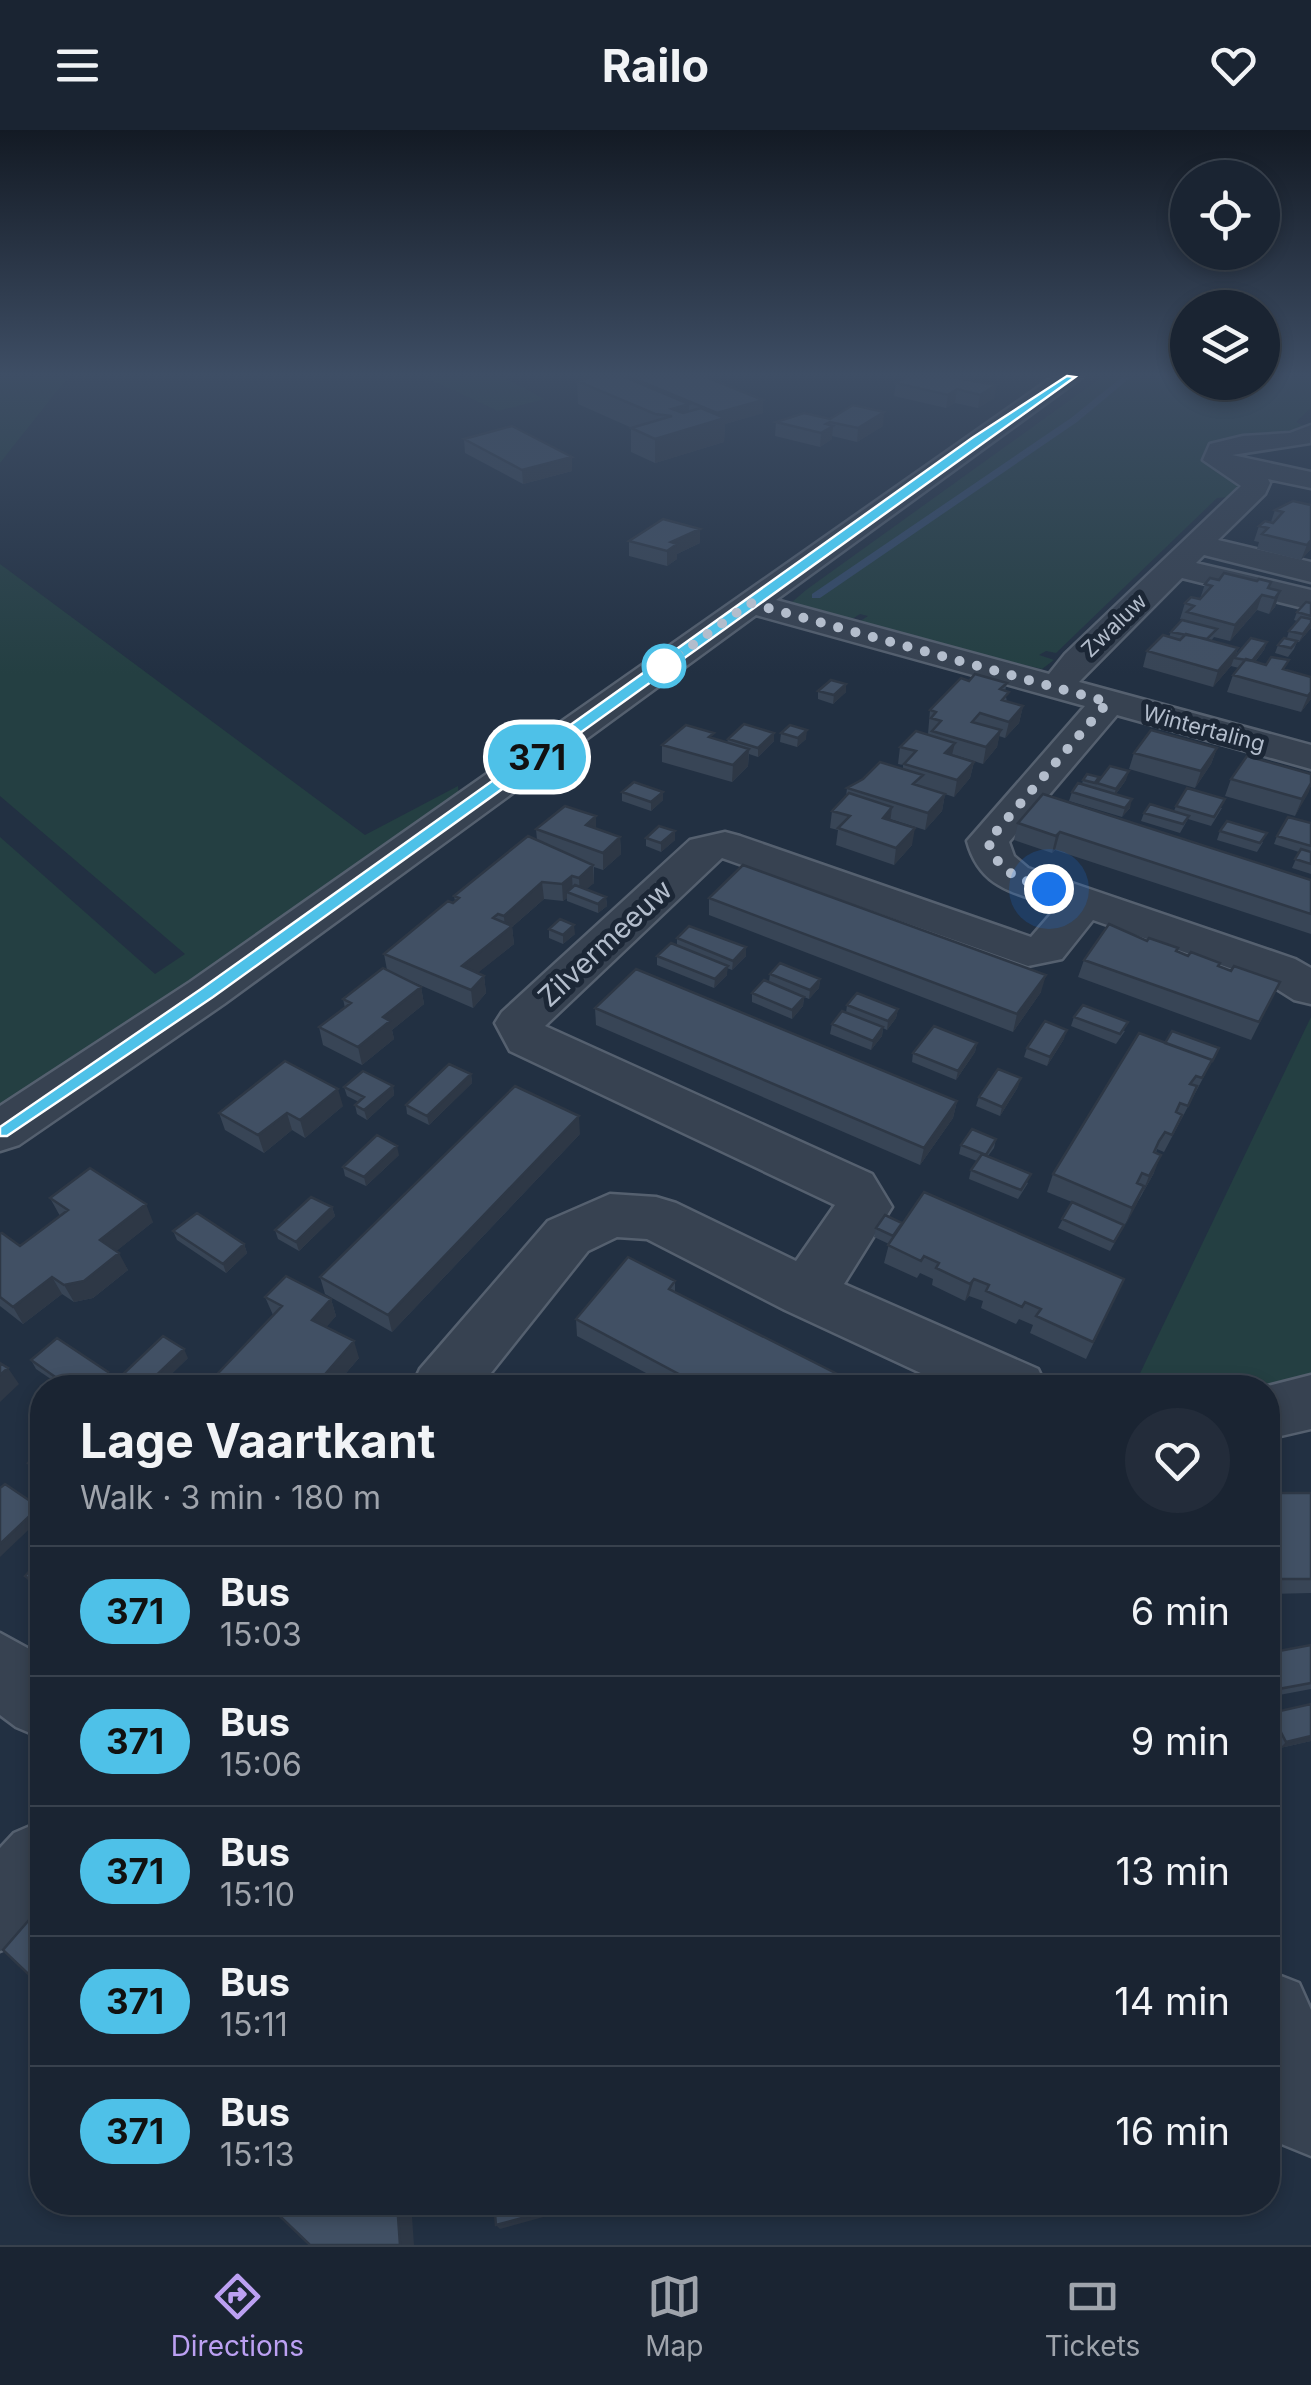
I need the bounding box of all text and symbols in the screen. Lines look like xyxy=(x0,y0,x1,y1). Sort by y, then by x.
icon: menu xyxy=(50,38,105,93)
text: Railo xyxy=(602,38,709,93)
icon: heart xyxy=(1206,38,1261,93)
map controls xyxy=(1170,160,1280,400)
button: locate xyxy=(1170,160,1280,270)
button: layers xyxy=(1170,290,1280,400)
street label: Zwaluw xyxy=(1076,588,1152,662)
unlabelled marker xyxy=(643,645,685,687)
street label: Wintertaling xyxy=(1140,699,1268,757)
line badge: 371 xyxy=(480,724,594,790)
text: 371 xyxy=(508,736,566,778)
your location xyxy=(1024,864,1074,914)
street label: Zilvermeeuw xyxy=(531,872,679,1014)
button: heart xyxy=(1125,1408,1230,1513)
text: Lage Vaartkant xyxy=(80,1411,435,1470)
text: Walk · 3 min · 180 m xyxy=(80,1478,381,1517)
text: Bus xyxy=(220,1569,290,1615)
text: 6 min xyxy=(1131,1588,1230,1634)
text: 371 xyxy=(106,1590,164,1632)
text: 15:03 xyxy=(220,1615,302,1654)
text: Bus xyxy=(220,1699,290,1745)
text: 9 min xyxy=(1131,1718,1230,1764)
text: 371 xyxy=(106,1720,164,1762)
text: 15:06 xyxy=(220,1745,302,1784)
text: Bus xyxy=(220,1829,290,1875)
text: 13 min xyxy=(1115,1848,1230,1894)
text: 371 xyxy=(106,1850,164,1892)
text: 15:10 xyxy=(220,1875,295,1914)
text: Bus xyxy=(220,1959,290,2005)
text: 14 min xyxy=(1114,1978,1230,2024)
text: 371 xyxy=(106,1980,164,2022)
text: 15:11 xyxy=(220,2005,288,2044)
text: Bus xyxy=(220,2089,290,2135)
text: 16 min xyxy=(1115,2108,1230,2154)
text: 371 xyxy=(106,2110,164,2152)
text: 15:13 xyxy=(220,2135,294,2174)
tab: Directions xyxy=(171,2269,304,2363)
tab: Map xyxy=(645,2269,704,2363)
tab: Tickets xyxy=(1045,2269,1140,2363)

